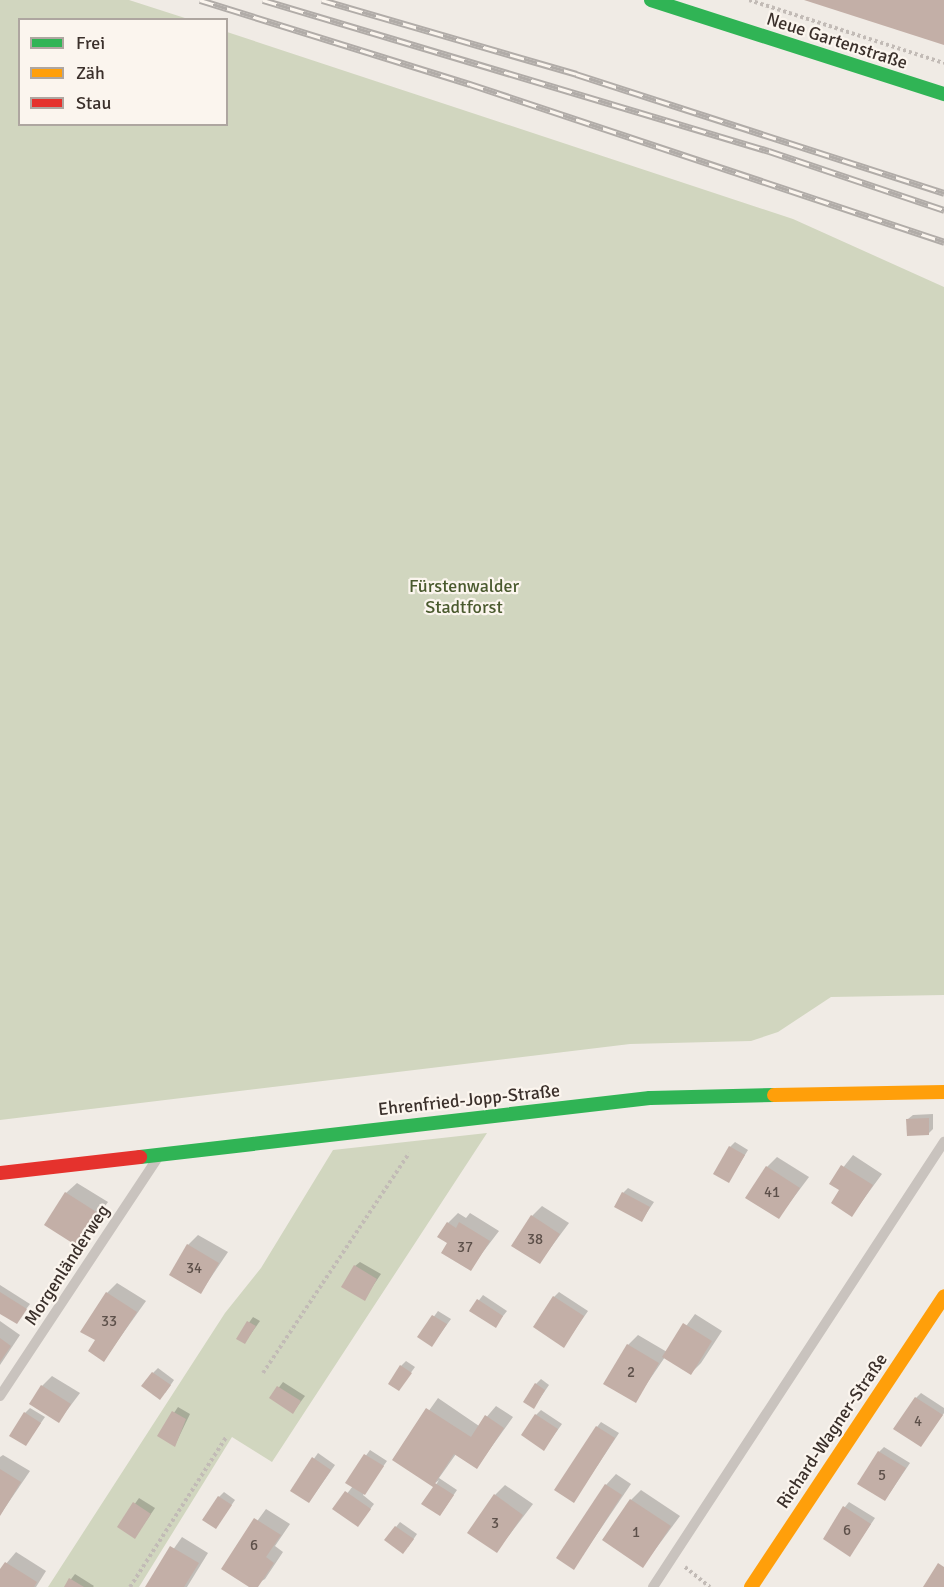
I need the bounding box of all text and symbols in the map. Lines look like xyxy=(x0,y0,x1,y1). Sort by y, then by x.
street label: Neue Gartenstraße xyxy=(764,8,910,74)
legend xyxy=(18,18,228,126)
text: Frei xyxy=(76,32,105,54)
text: Zäh xyxy=(76,62,105,84)
text: Stau xyxy=(76,92,111,114)
park label: Fürstenwalder Stadtforst xyxy=(409,576,519,618)
street label: Ehrenfried-Jopp-Straße xyxy=(377,1080,561,1120)
house number: 41 xyxy=(764,1184,780,1202)
street label: Morgenländerweg xyxy=(20,1201,114,1329)
house number: 38 xyxy=(527,1231,543,1249)
house number: 37 xyxy=(457,1239,473,1257)
house number: 34 xyxy=(186,1260,202,1278)
house number: 33 xyxy=(101,1313,117,1331)
street label: Richard-Wagner-Straße xyxy=(772,1349,892,1513)
house number: 2 xyxy=(627,1364,635,1382)
house number: 4 xyxy=(914,1413,922,1431)
house number: 5 xyxy=(878,1467,886,1485)
house number: 3 xyxy=(491,1515,499,1533)
house number: 6 xyxy=(843,1522,851,1540)
house number: 1 xyxy=(632,1524,640,1542)
house number: 6 xyxy=(250,1537,258,1555)

